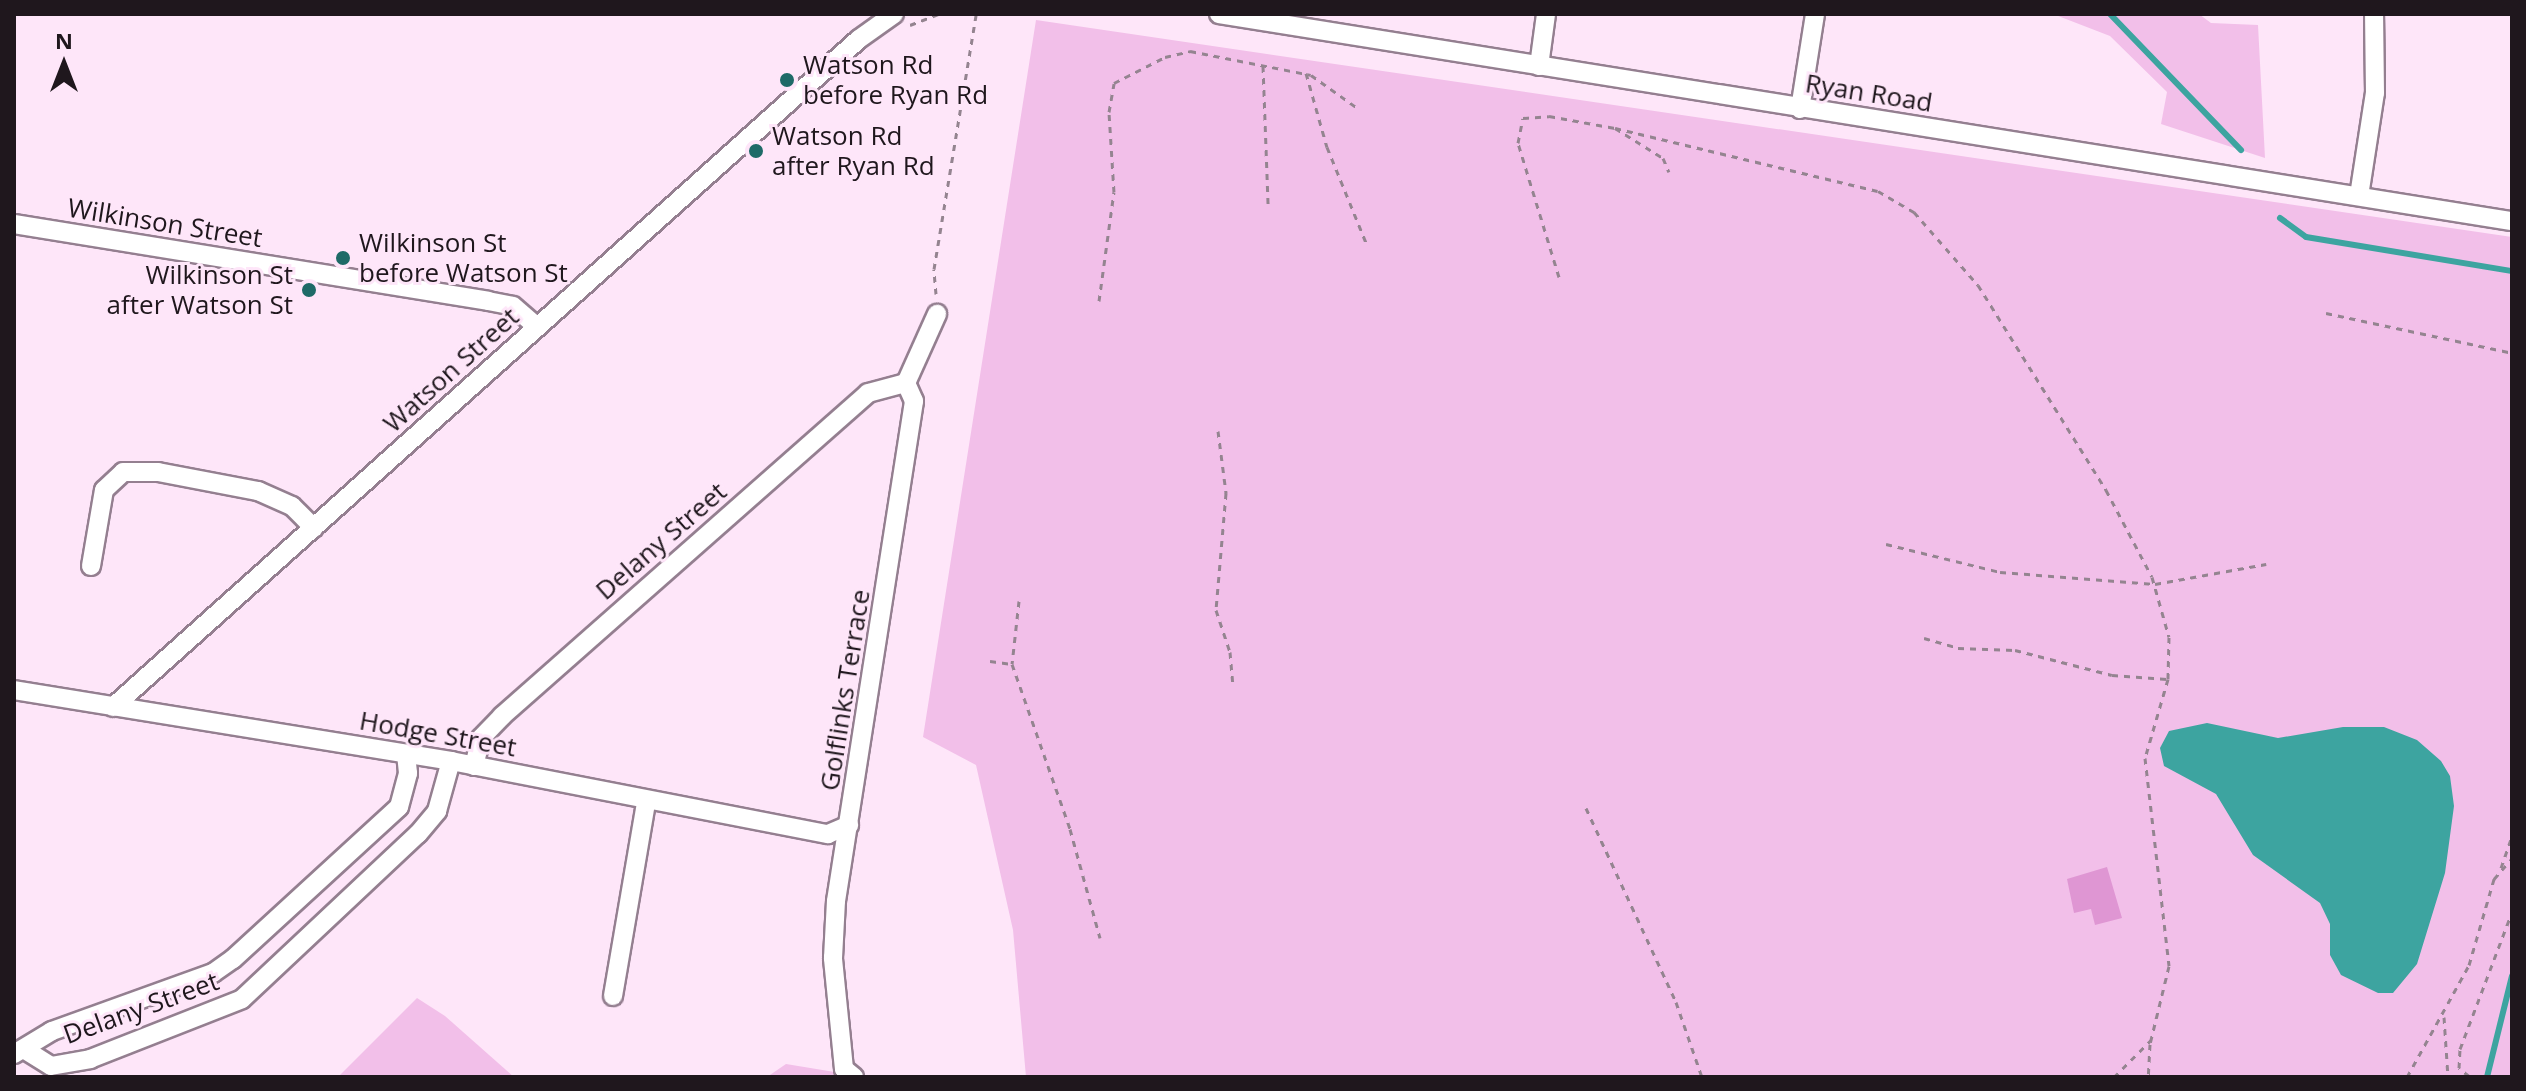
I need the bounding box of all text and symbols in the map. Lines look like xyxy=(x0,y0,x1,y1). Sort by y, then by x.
north arrow xyxy=(24,24,104,104)
text: N xyxy=(55,25,73,55)
place label: Watson Rd before Ryan Rd xyxy=(803,49,988,110)
street label: Ryan Road xyxy=(1803,68,1935,118)
marker: Watson Rd before Ryan Rd xyxy=(778,71,796,89)
place label: Watson Rd after Ryan Rd xyxy=(772,120,935,182)
marker: Watson Rd after Ryan Rd xyxy=(747,142,765,160)
street label: Wilkinson Street xyxy=(65,192,265,254)
place label: Wilkinson St before Watson St xyxy=(359,227,568,288)
marker: Wilkinson St before Watson St xyxy=(334,249,352,267)
place label: Wilkinson St after Watson St xyxy=(107,259,293,320)
marker: Wilkinson St after Watson St xyxy=(300,281,318,299)
street label: Watson Street xyxy=(377,301,525,439)
street label: Delany Street xyxy=(589,476,733,606)
street label: Golflinks Terrace xyxy=(814,587,876,793)
street label: Hodge Street xyxy=(357,705,519,763)
street label: Delany Street xyxy=(59,965,223,1051)

